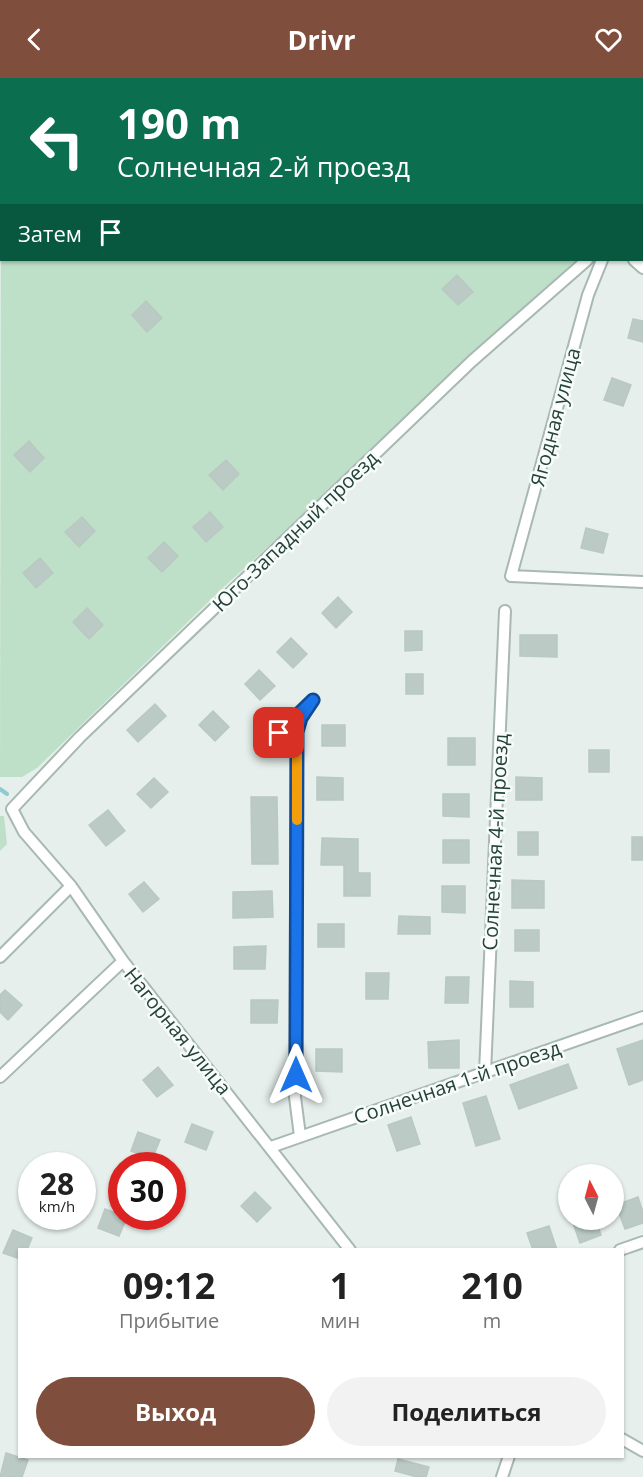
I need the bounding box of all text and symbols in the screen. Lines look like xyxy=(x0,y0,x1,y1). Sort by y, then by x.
text: Drivr xyxy=(287,21,356,58)
icon: back xyxy=(18,23,51,56)
icon: heart xyxy=(592,23,625,56)
text: 190 m xyxy=(117,94,241,151)
icon: left xyxy=(18,102,96,180)
text: Солнечная 2-й проезд xyxy=(117,148,410,185)
icon: arrive xyxy=(94,216,127,249)
text: Затем xyxy=(18,218,82,248)
street label: Ягодная улица xyxy=(523,345,587,489)
street label: Юго-Западный проезд xyxy=(206,444,384,617)
pin xyxy=(253,707,304,758)
icon: arrive xyxy=(262,716,295,749)
street label: Солнечная 4-й проезд xyxy=(476,732,514,951)
street label: Нагорная улица xyxy=(118,962,238,1100)
street label: Солнечная 1-й проезд xyxy=(350,1034,564,1130)
position arrow xyxy=(264,1043,328,1107)
speed limit sign: 30 xyxy=(108,1152,186,1230)
text: 28 xyxy=(40,1163,74,1204)
north arrow xyxy=(558,1164,624,1230)
map controls xyxy=(558,1164,624,1230)
text: km/h xyxy=(39,1196,75,1216)
text: 09:12 xyxy=(123,1261,215,1310)
text: 1 xyxy=(330,1261,350,1310)
text: 210 xyxy=(461,1261,523,1310)
text: Прибытие xyxy=(119,1307,219,1334)
text: мин xyxy=(320,1307,360,1334)
text: m xyxy=(483,1307,501,1334)
button: Выход xyxy=(36,1377,315,1446)
button: Поделиться xyxy=(327,1377,606,1446)

